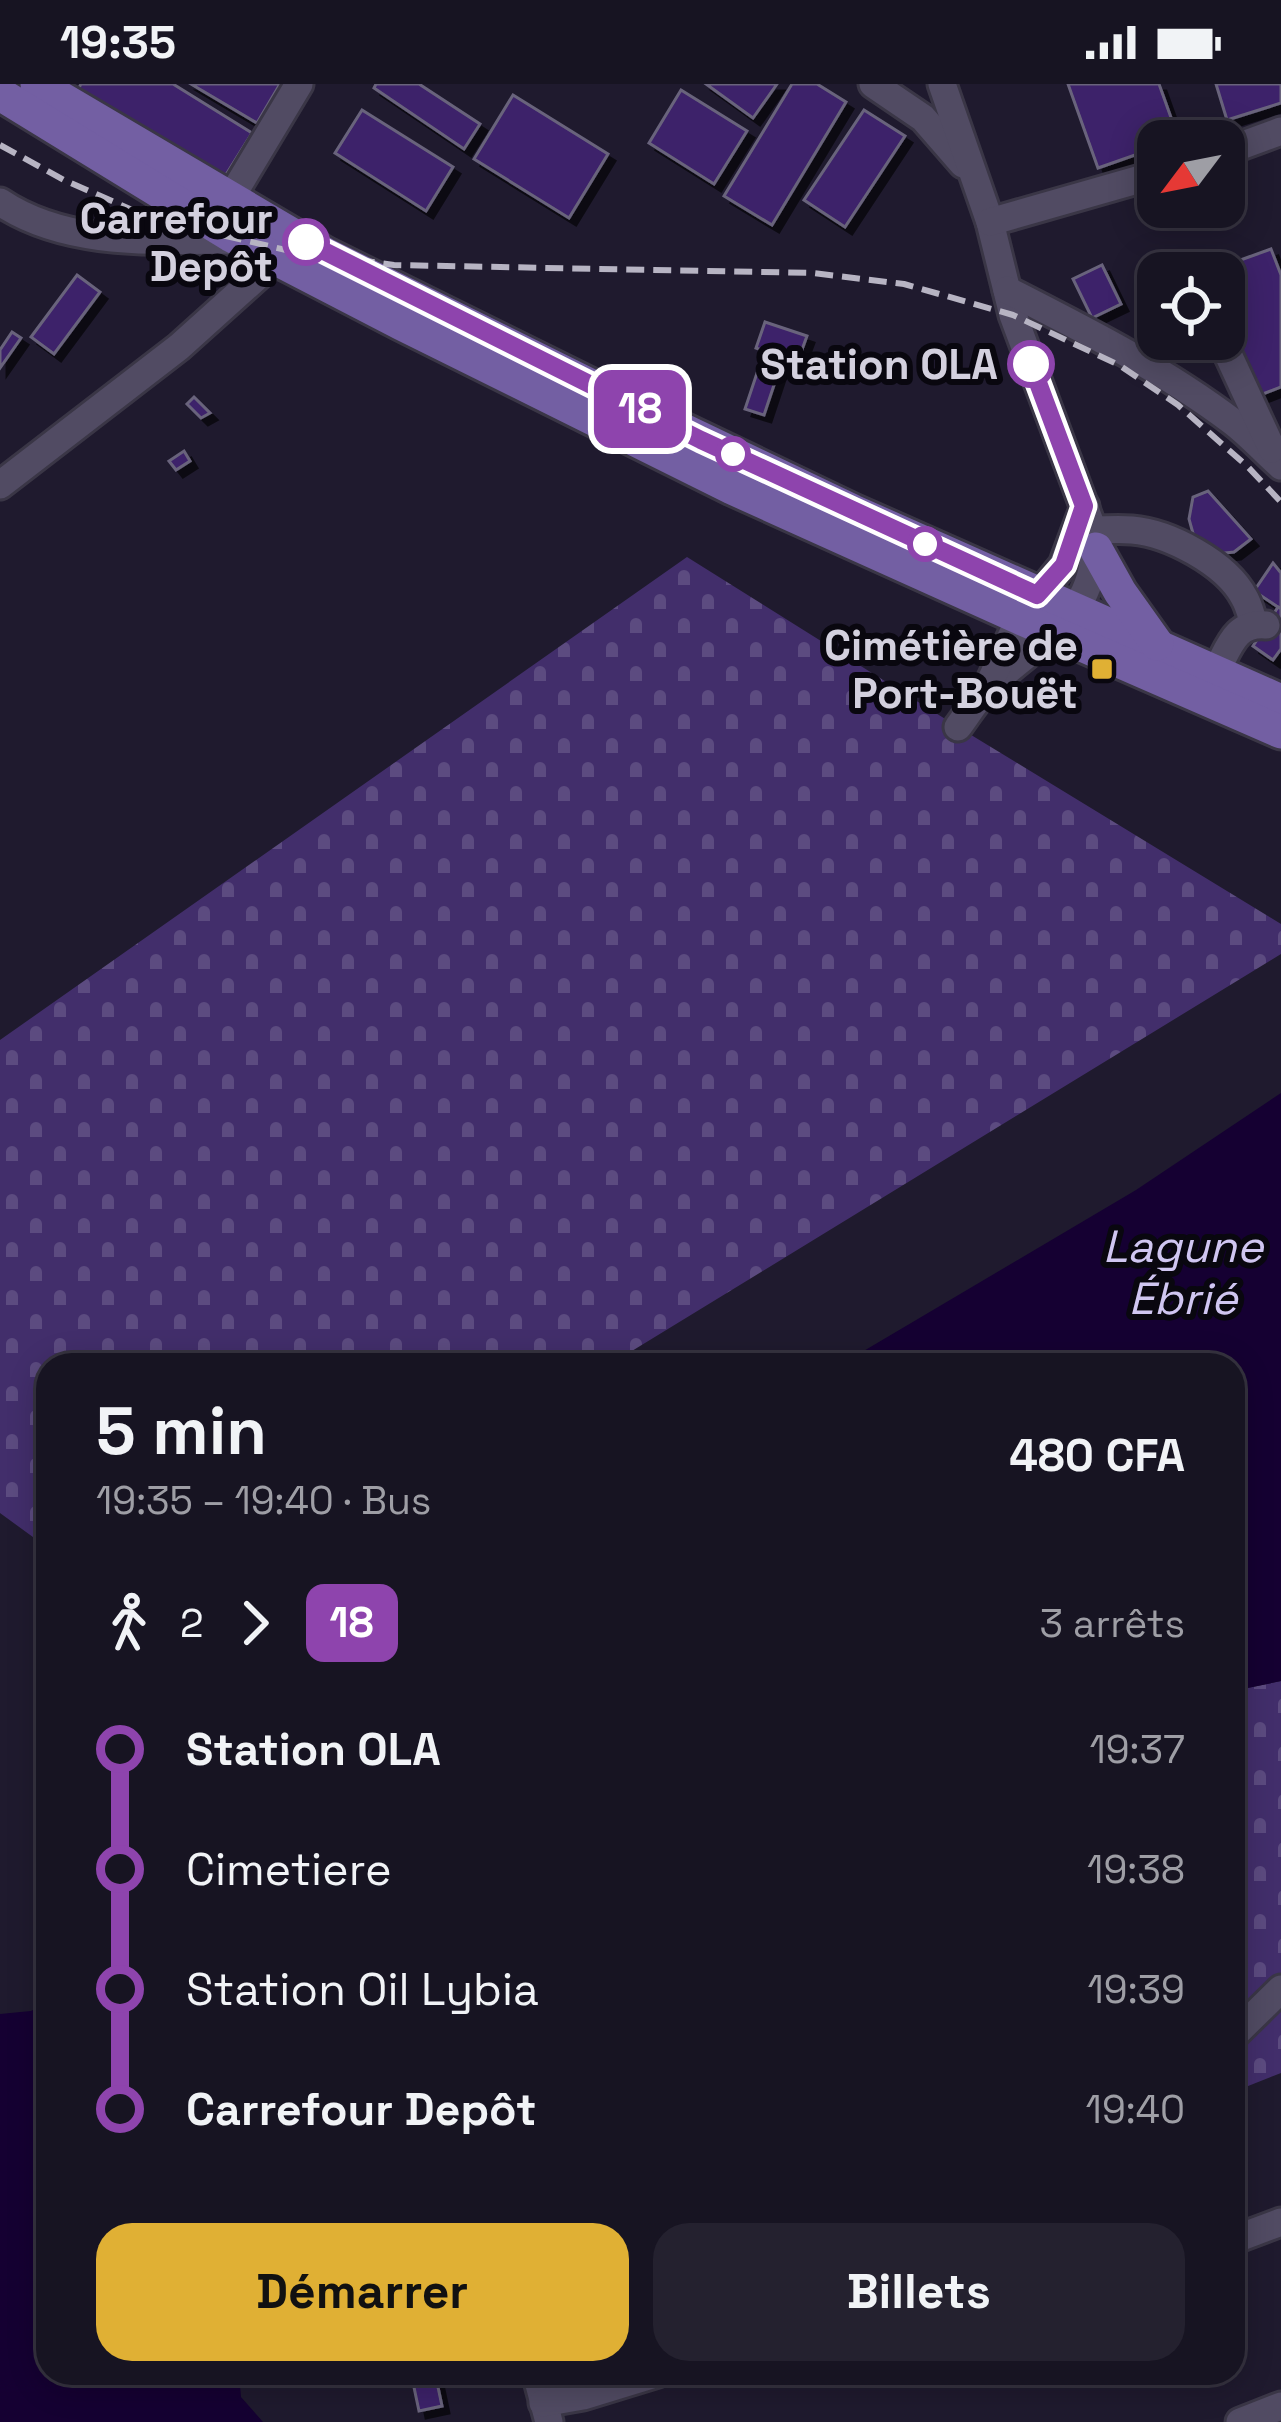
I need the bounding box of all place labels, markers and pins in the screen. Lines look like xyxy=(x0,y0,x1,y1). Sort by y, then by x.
place label: Carrefour Depôt xyxy=(80,192,273,293)
marker: Carrefour Depôt xyxy=(284,220,328,264)
place label: Station OLA xyxy=(760,338,998,391)
marker: Station OLA xyxy=(1009,342,1053,386)
unlabelled marker xyxy=(717,438,749,470)
unlabelled marker xyxy=(909,528,941,560)
place label: Cimétière de Port-Bouët xyxy=(824,619,1078,720)
marker: Cimétière de Port-Bouët xyxy=(1089,656,1115,682)

